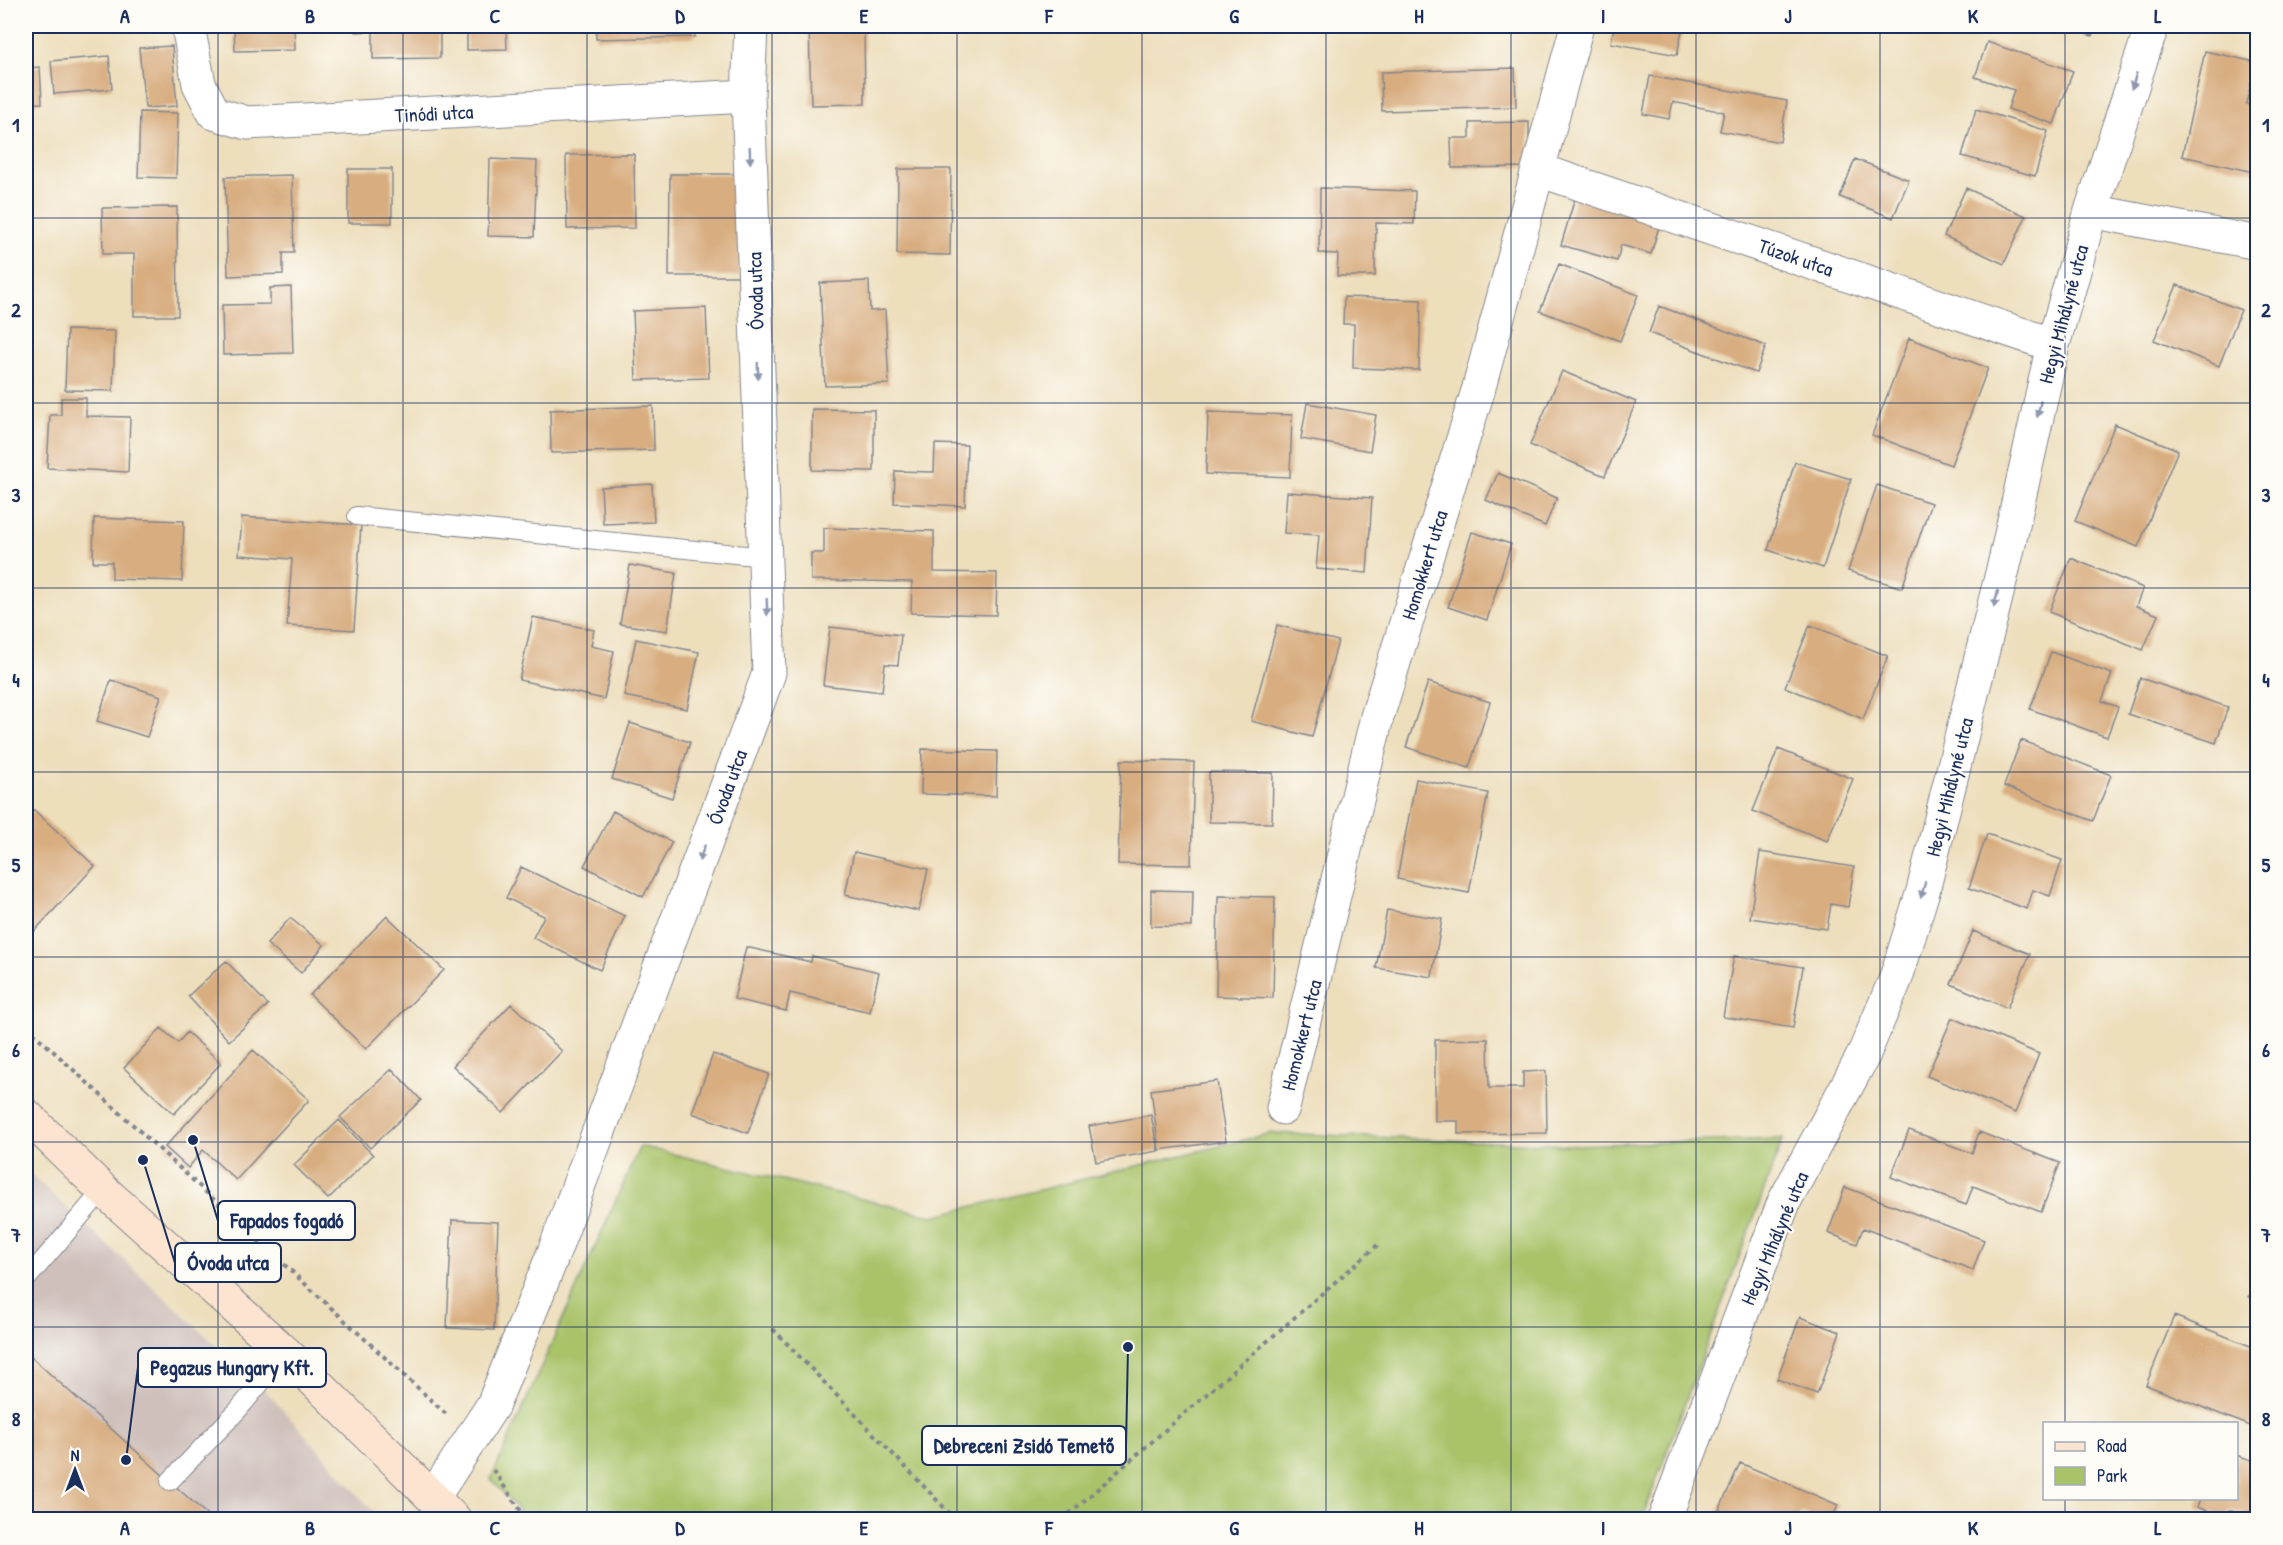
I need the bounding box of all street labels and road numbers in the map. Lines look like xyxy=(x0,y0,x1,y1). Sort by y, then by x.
street label: Tinódi utca xyxy=(394,97,474,129)
street label: Túzok utca xyxy=(1755,232,1837,282)
street label: Hegyi Mihályné utca xyxy=(2032,242,2094,386)
street label: Óvoda utca xyxy=(740,251,770,330)
street label: Homokkert utca xyxy=(1395,507,1454,623)
street label: Hegyi Mihályné utca xyxy=(1919,715,1979,859)
street label: Óvoda utca xyxy=(701,746,753,828)
street label: Homokkert utca xyxy=(1274,977,1328,1093)
street label: Hegyi Mihályné utca xyxy=(1734,1167,1814,1309)

